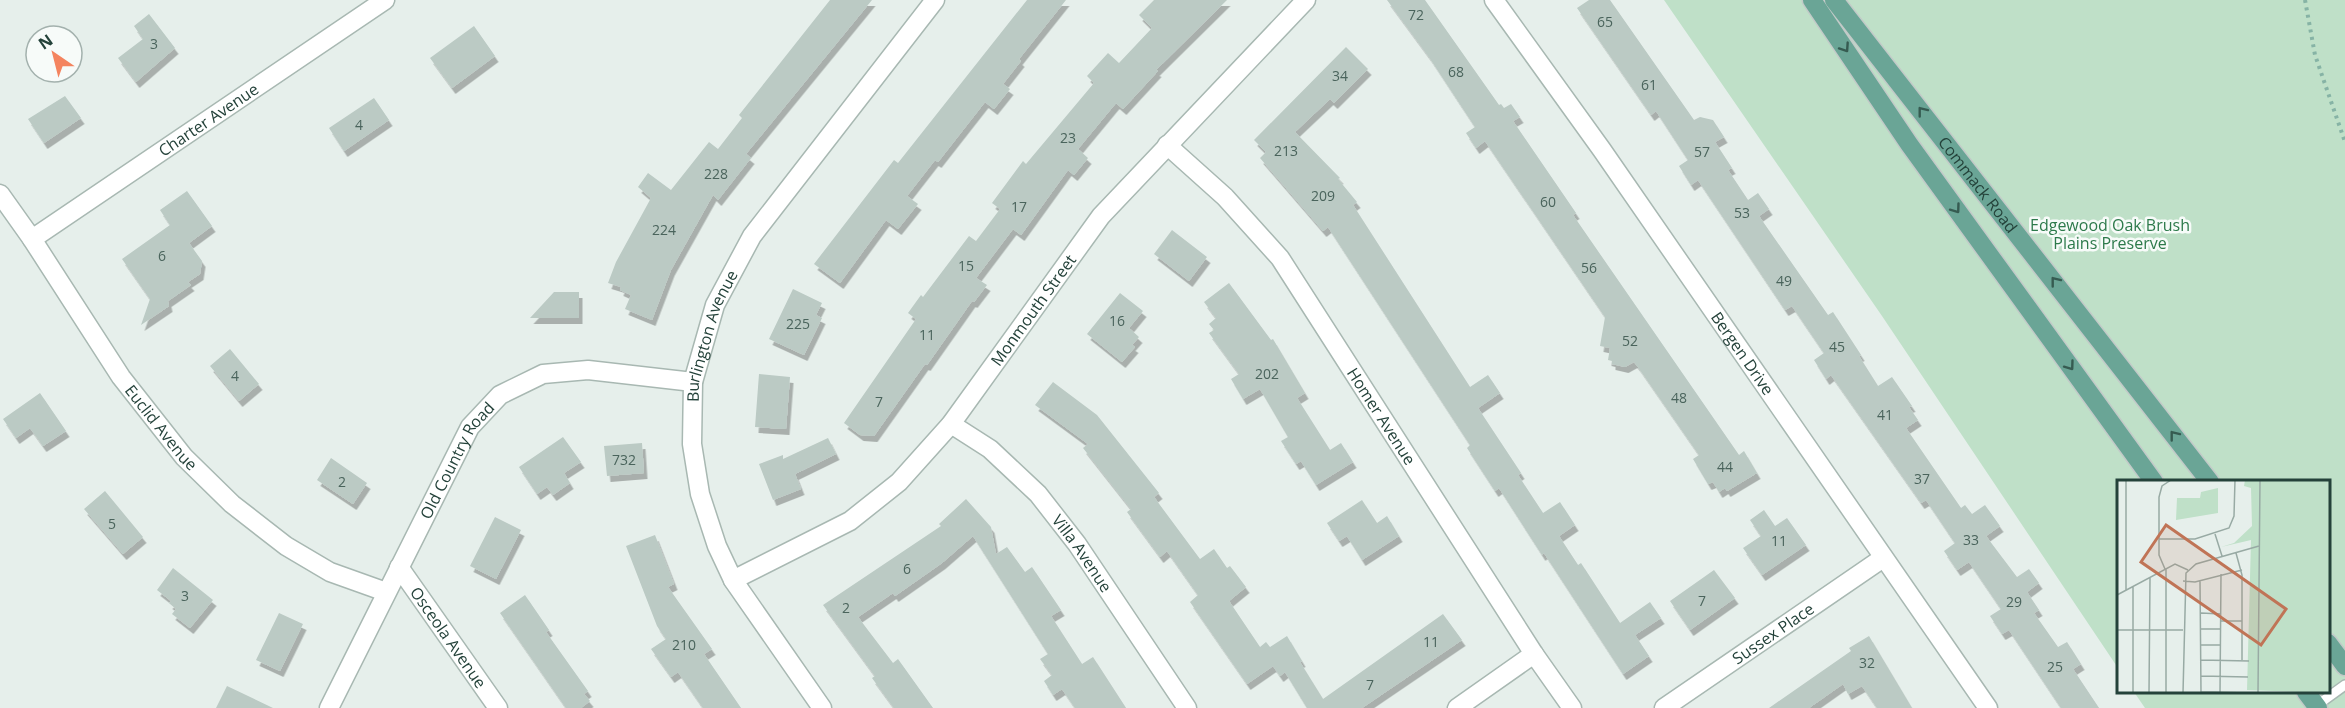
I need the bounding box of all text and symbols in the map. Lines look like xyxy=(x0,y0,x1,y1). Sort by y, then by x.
house number: 72 xyxy=(1408,5,1424,24)
house number: 65 xyxy=(1597,12,1613,31)
north arrow xyxy=(24,24,84,84)
text: N xyxy=(34,29,57,54)
house number: 3 xyxy=(150,34,158,53)
one-way arrow xyxy=(1838,42,1849,53)
house number: 68 xyxy=(1448,62,1464,81)
house number: 34 xyxy=(1332,66,1348,85)
house number: 61 xyxy=(1641,75,1657,94)
street label: Charter Avenue xyxy=(154,78,263,161)
one-way arrow xyxy=(1918,107,1929,118)
house number: 4 xyxy=(355,115,363,134)
house number: 23 xyxy=(1060,128,1076,147)
street label: Commack Road xyxy=(1933,132,2022,237)
house number: 213 xyxy=(1274,141,1298,160)
house number: 57 xyxy=(1694,142,1710,161)
house number: 228 xyxy=(704,164,728,183)
house number: 209 xyxy=(1311,186,1335,205)
house number: 60 xyxy=(1540,192,1556,211)
house number: 17 xyxy=(1011,197,1027,216)
one-way arrow xyxy=(1949,202,1960,213)
house number: 53 xyxy=(1734,203,1750,222)
park label: Edgewood Oak Brush Plains Preserve xyxy=(2030,214,2190,254)
house number: 224 xyxy=(652,220,676,239)
house number: 6 xyxy=(158,246,166,265)
street label: Monmouth Street xyxy=(985,250,1081,370)
house number: 15 xyxy=(958,256,974,275)
house number: 56 xyxy=(1581,258,1597,277)
street label: Burlington Avenue xyxy=(682,266,743,402)
house number: 49 xyxy=(1776,271,1792,290)
one-way arrow xyxy=(2051,277,2062,288)
street label: Bergen Drive xyxy=(1706,307,1779,399)
house number: 16 xyxy=(1109,311,1125,330)
house number: 225 xyxy=(786,314,810,333)
house number: 11 xyxy=(919,325,935,344)
house number: 52 xyxy=(1622,331,1638,350)
house number: 45 xyxy=(1829,337,1845,356)
one-way arrow xyxy=(2063,360,2074,371)
street label: Homer Avenue xyxy=(1342,363,1421,469)
house number: 202 xyxy=(1255,364,1279,383)
house number: 4 xyxy=(231,366,239,385)
street label: Euclid Avenue xyxy=(120,380,202,475)
house number: 48 xyxy=(1671,388,1687,407)
house number: 7 xyxy=(875,392,883,411)
street label: Old Country Road xyxy=(415,397,499,523)
house number: 41 xyxy=(1877,405,1893,424)
one-way arrow xyxy=(2171,431,2182,442)
house number: 732 xyxy=(612,450,636,469)
house number: 44 xyxy=(1717,457,1733,476)
house number: 37 xyxy=(1914,469,1930,488)
house number: 2 xyxy=(338,472,346,491)
inset map xyxy=(2117,480,2330,693)
street label: Villa Avenue xyxy=(1047,510,1117,596)
house number: 5 xyxy=(108,514,116,533)
house number: 33 xyxy=(1963,530,1979,549)
house number: 11 xyxy=(1771,531,1787,550)
house number: 6 xyxy=(903,559,911,578)
street label: Osceola Avenue xyxy=(405,582,492,692)
house number: 3 xyxy=(181,586,189,605)
house number: 7 xyxy=(1698,591,1706,610)
house number: 29 xyxy=(2006,592,2022,611)
house number: 2 xyxy=(842,598,850,617)
street label: Sussex Place xyxy=(1728,598,1818,669)
house number: 11 xyxy=(1423,632,1439,651)
house number: 210 xyxy=(672,635,696,654)
house number: 32 xyxy=(1859,653,1875,672)
house number: 25 xyxy=(2047,657,2063,676)
house number: 7 xyxy=(1366,675,1374,694)

